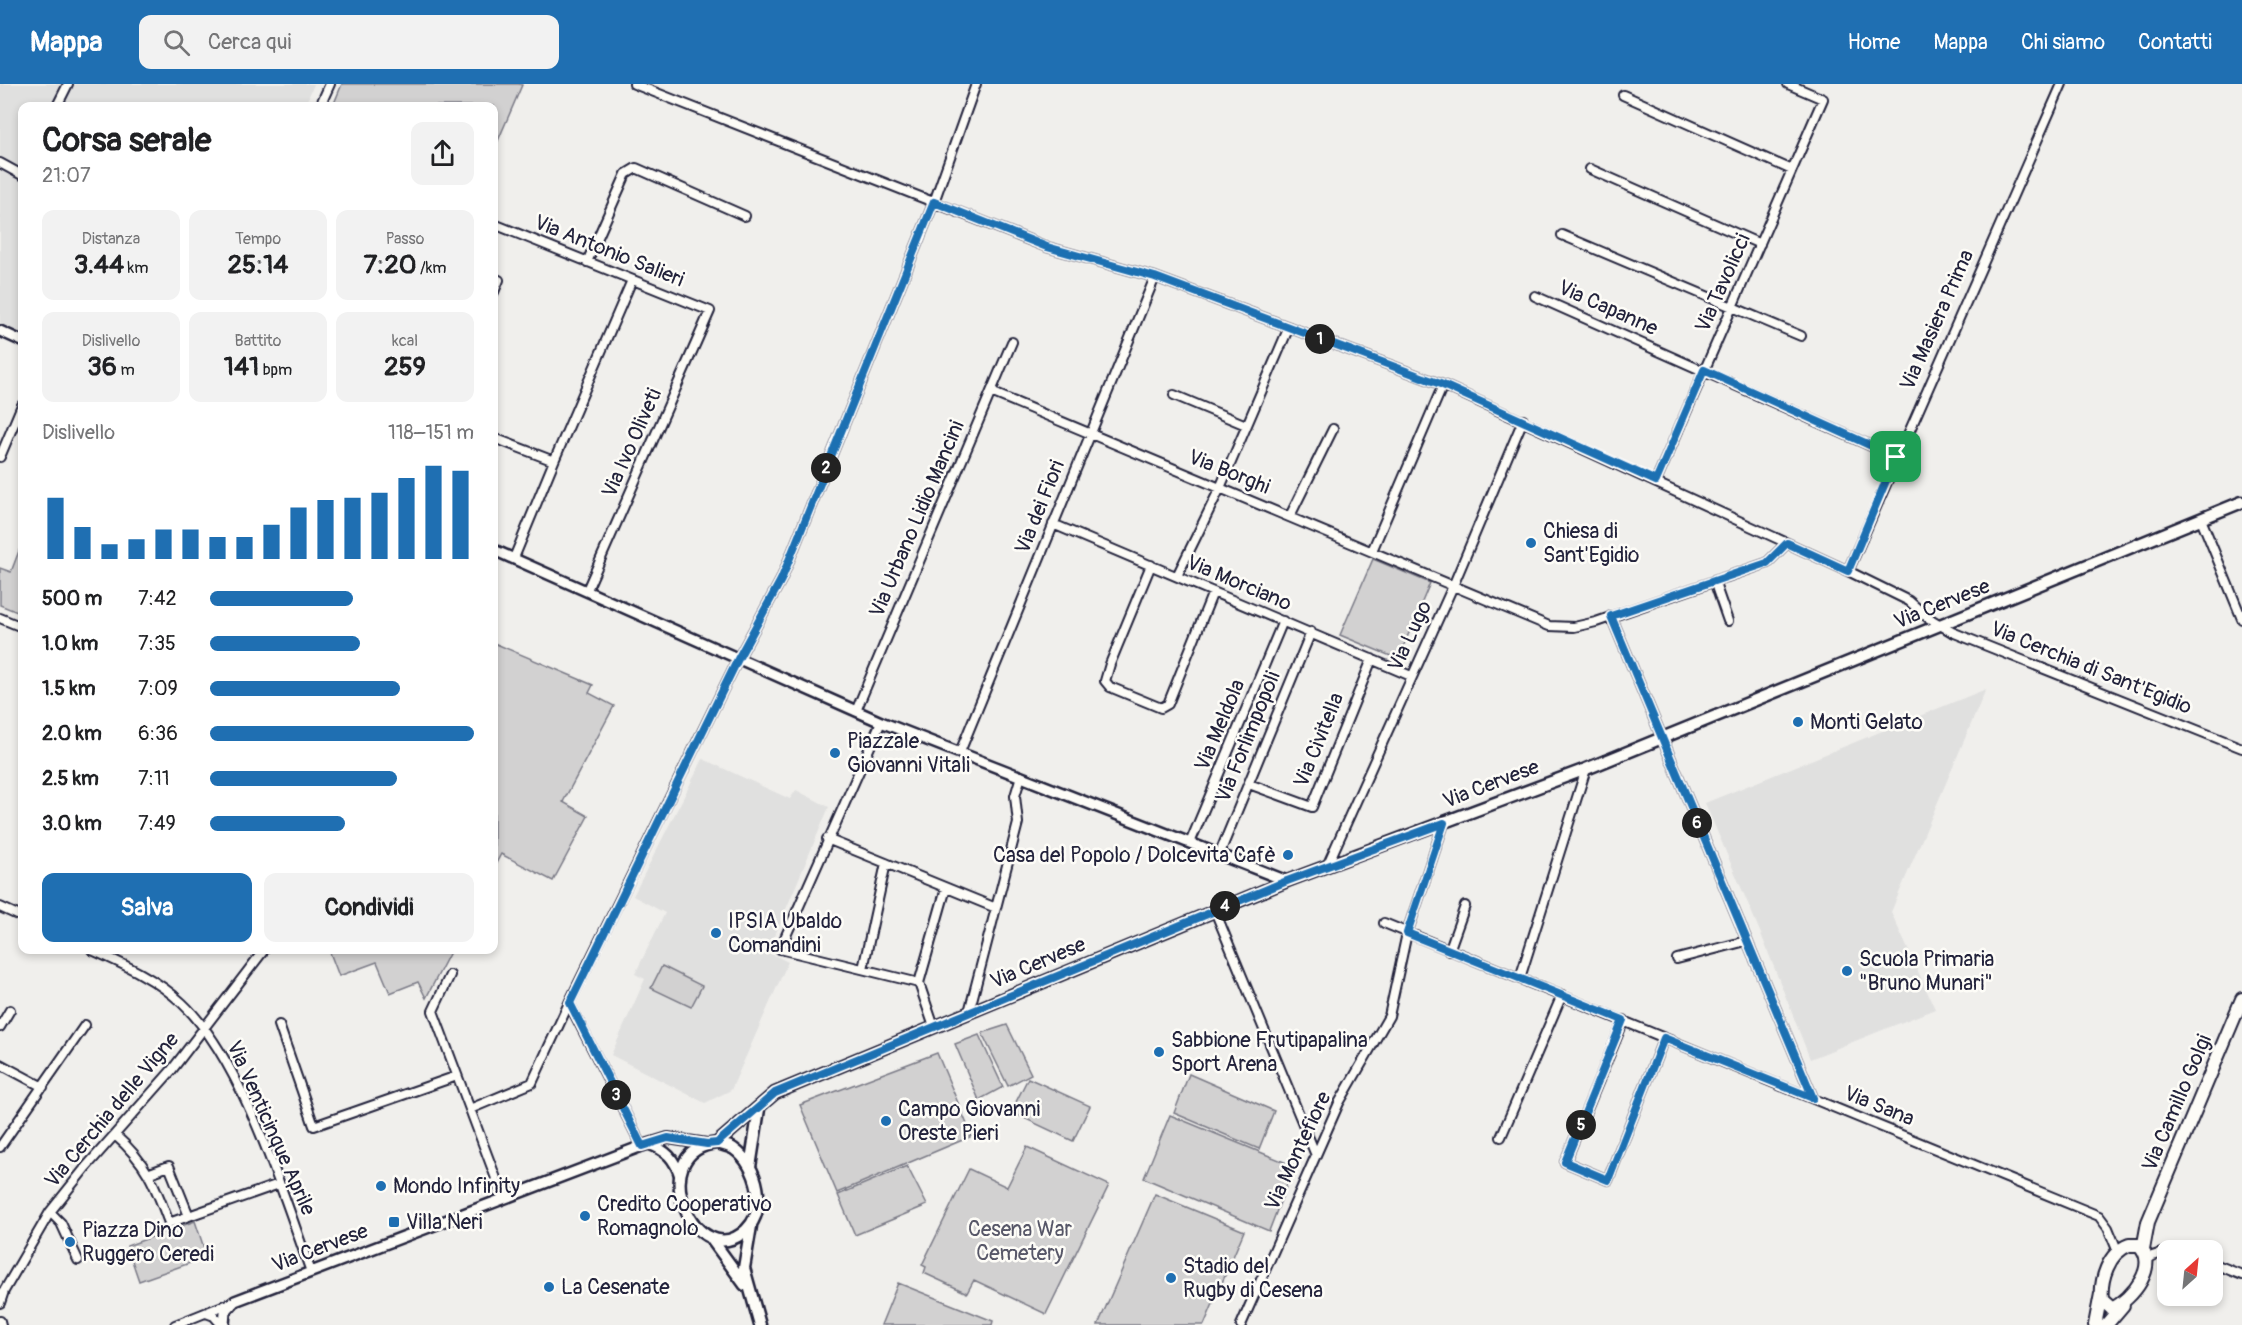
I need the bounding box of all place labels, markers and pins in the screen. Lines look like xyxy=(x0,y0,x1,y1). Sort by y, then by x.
pin: 1 xyxy=(1305,324,1335,354)
pin xyxy=(1870,431,1921,482)
pin: 2 xyxy=(811,453,841,483)
place label: Chiesa di Sant'Egidio xyxy=(1543,518,1639,569)
marker: Chiesa di Sant'Egidio xyxy=(1524,536,1538,550)
place label: Monti Gelato xyxy=(1810,709,1923,736)
marker: Monti Gelato xyxy=(1791,715,1805,729)
place label: Piazzale Giovanni Vitali xyxy=(847,728,970,779)
marker: Piazzale Giovanni Vitali xyxy=(828,746,842,760)
pin: 6 xyxy=(1682,808,1712,838)
place label: Casa del Popolo / Dolcevita Cafè xyxy=(993,842,1276,869)
marker: Casa del Popolo / Dolcevita Cafè xyxy=(1281,848,1295,862)
pin: 4 xyxy=(1210,891,1240,921)
place label: IPSIA Ubaldo Comandini xyxy=(728,908,842,959)
marker: IPSIA Ubaldo Comandini xyxy=(709,926,723,940)
place label: Scuola Primaria "Bruno Munari" xyxy=(1859,946,1994,997)
marker: Scuola Primaria "Bruno Munari" xyxy=(1840,964,1854,978)
place label: Sabbione Frutipapalina Sport Arena xyxy=(1171,1027,1368,1078)
marker: Sabbione Frutipapalina Sport Arena xyxy=(1152,1045,1166,1059)
pin: 3 xyxy=(601,1080,631,1110)
place label: Campo Giovanni Oreste Pieri xyxy=(898,1096,1040,1147)
pin: 5 xyxy=(1566,1110,1596,1140)
marker: Campo Giovanni Oreste Pieri xyxy=(879,1114,893,1128)
place label: Mondo Infinity xyxy=(393,1173,520,1200)
marker: Mondo Infinity xyxy=(374,1179,388,1193)
place label: Credito Cooperativo Romagnolo xyxy=(597,1191,772,1242)
place label: Villa Neri xyxy=(406,1209,483,1236)
marker: Credito Cooperativo Romagnolo xyxy=(578,1209,592,1223)
marker: Villa Neri xyxy=(387,1215,401,1229)
place label: Piazza Dino Ruggero Ceredi xyxy=(82,1217,214,1268)
marker: Piazza Dino Ruggero Ceredi xyxy=(63,1235,77,1249)
place label: Stadio del Rugby di Cesena xyxy=(1183,1253,1323,1304)
marker: Stadio del Rugby di Cesena xyxy=(1164,1271,1178,1285)
place label: La Cesenate xyxy=(561,1274,670,1301)
marker: La Cesenate xyxy=(542,1280,556,1294)

